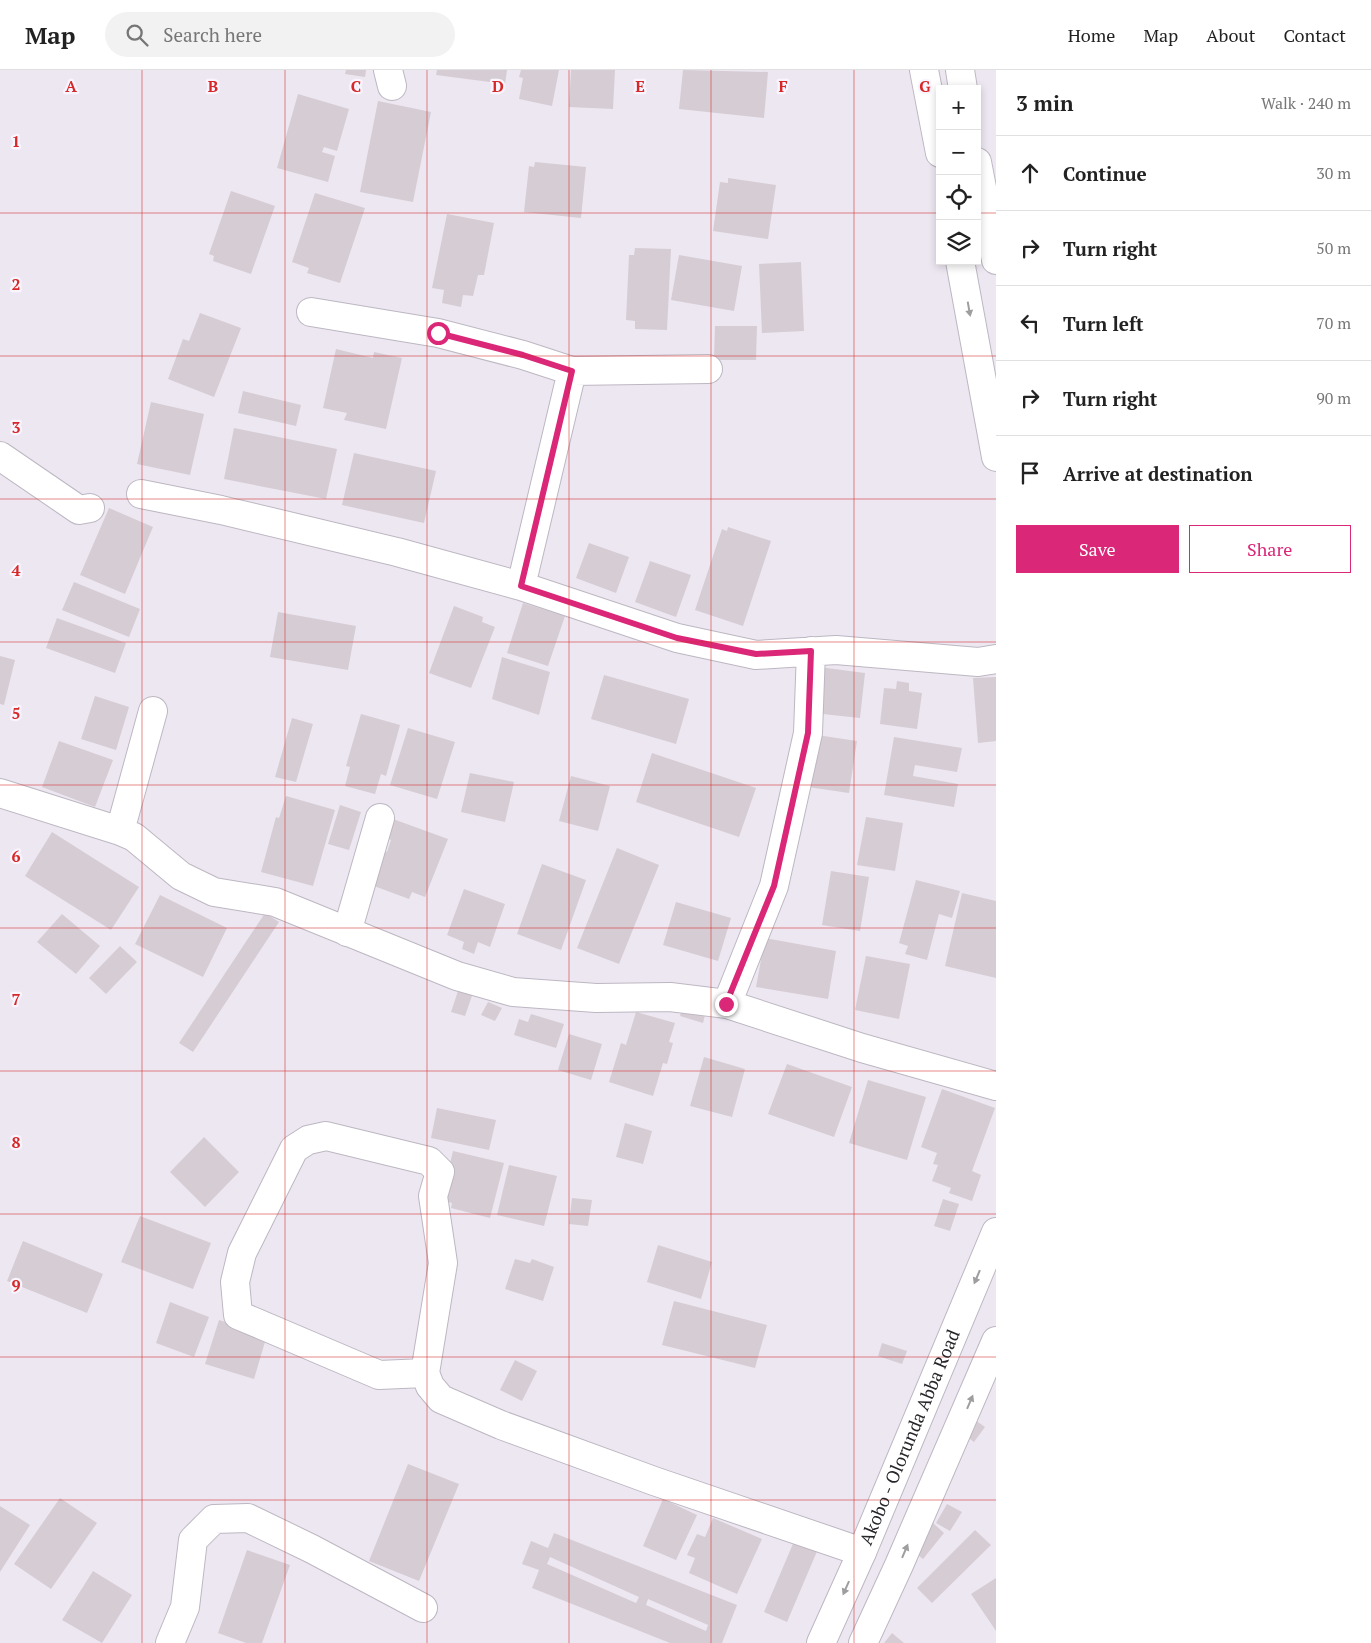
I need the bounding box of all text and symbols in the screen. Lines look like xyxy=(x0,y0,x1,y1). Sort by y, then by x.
search box xyxy=(105,12,455,57)
text: Map xyxy=(25,19,75,51)
icon: search xyxy=(123,21,151,49)
text: Search here xyxy=(163,22,262,47)
text: Home xyxy=(1068,23,1115,47)
text: Map xyxy=(1143,23,1178,47)
text: About xyxy=(1206,23,1255,47)
text: Contact xyxy=(1283,23,1346,47)
text: A xyxy=(65,75,77,97)
text: B xyxy=(208,75,218,97)
text: C xyxy=(351,75,361,97)
text: D xyxy=(492,75,504,97)
text: E xyxy=(635,75,645,97)
text: F xyxy=(778,75,788,97)
text: G xyxy=(919,75,931,97)
map controls xyxy=(936,85,981,265)
button: + xyxy=(936,85,981,130)
text: 3 min xyxy=(1016,89,1073,117)
text: Walk · 240 m xyxy=(1261,92,1351,114)
text: 1 xyxy=(11,130,21,152)
button: − xyxy=(936,130,981,175)
icon: ahead xyxy=(1016,159,1044,187)
text: Continue xyxy=(1063,161,1147,186)
text: 30 m xyxy=(1316,162,1351,184)
button: locate xyxy=(936,175,981,220)
button: layers xyxy=(936,220,981,265)
icon: right xyxy=(1016,234,1044,262)
text: Turn right xyxy=(1063,236,1157,261)
text: 50 m xyxy=(1316,237,1351,259)
text: 2 xyxy=(11,273,21,295)
one-way arrow xyxy=(965,302,973,318)
icon: left xyxy=(1016,309,1044,337)
text: Turn left xyxy=(1063,311,1144,336)
text: 70 m xyxy=(1316,312,1351,334)
route start xyxy=(427,322,450,345)
icon: right xyxy=(1016,384,1044,412)
text: Turn right xyxy=(1063,386,1157,411)
text: 90 m xyxy=(1316,387,1351,409)
text: 3 xyxy=(11,416,21,438)
icon: arrive xyxy=(1016,459,1044,487)
text: Arrive at destination xyxy=(1063,461,1252,486)
button: Save xyxy=(1016,525,1179,573)
button: Share xyxy=(1189,525,1351,573)
text: 4 xyxy=(11,559,21,581)
text: 5 xyxy=(11,702,21,724)
text: 6 xyxy=(11,845,21,867)
text: 7 xyxy=(11,988,21,1010)
route end xyxy=(715,993,738,1016)
text: 8 xyxy=(11,1131,21,1153)
one-way arrow xyxy=(973,1270,981,1284)
text: 9 xyxy=(11,1274,21,1296)
street label: Akobo - Olorunda Abba Road xyxy=(853,1326,965,1548)
one-way arrow xyxy=(966,1395,974,1409)
one-way arrow xyxy=(902,1544,910,1558)
one-way arrow xyxy=(841,1581,849,1595)

